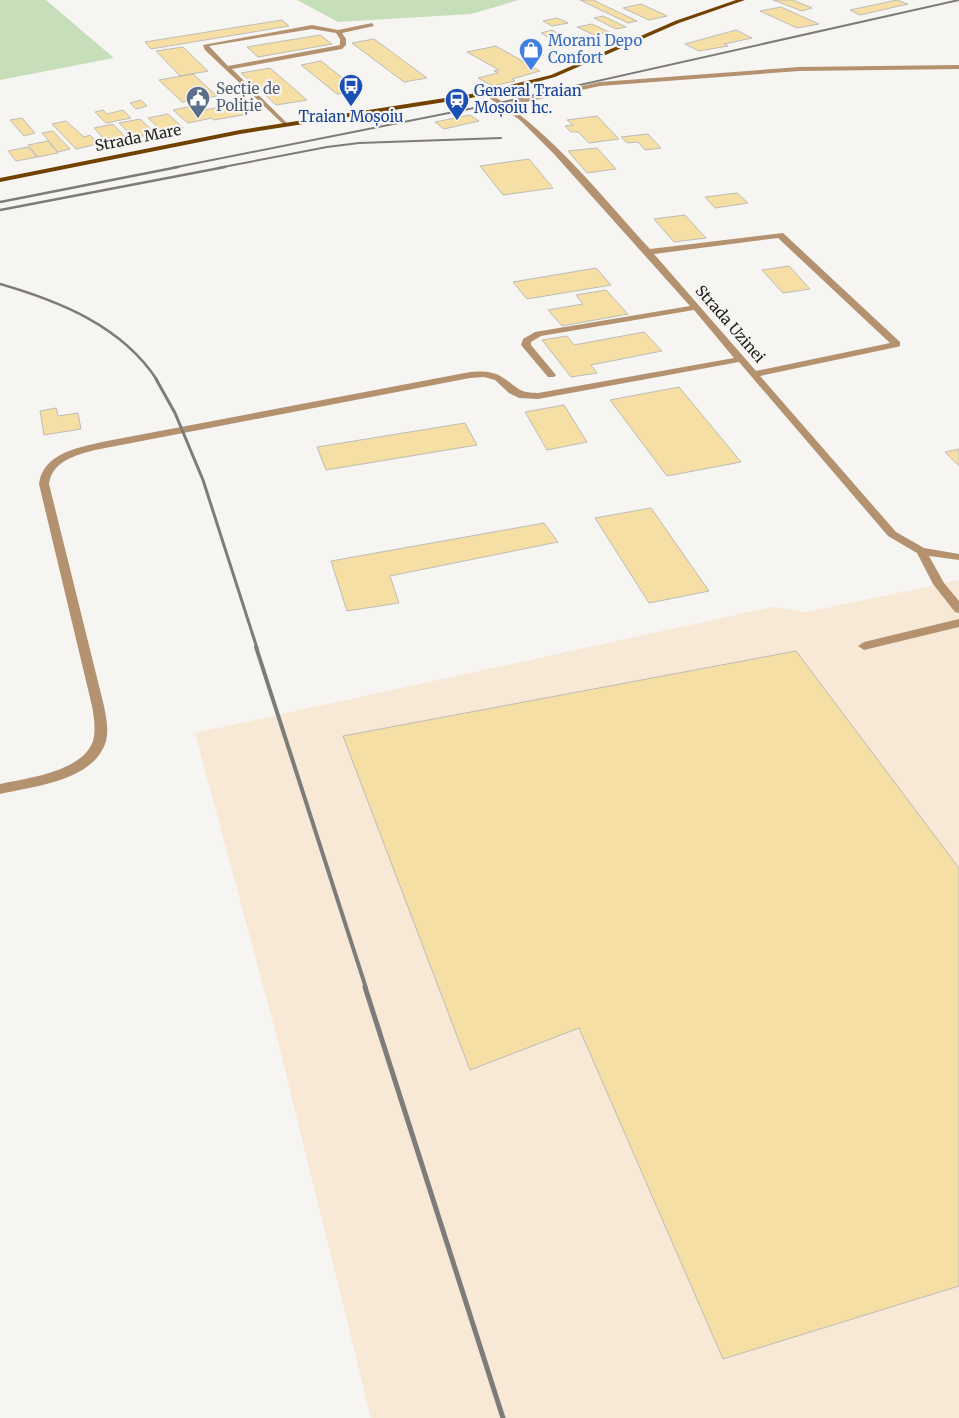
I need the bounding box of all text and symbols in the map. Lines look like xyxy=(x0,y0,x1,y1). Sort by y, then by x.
place label: Morani Depo Confort xyxy=(548,31,642,67)
shop icon: Morani Depo Confort xyxy=(518,37,544,71)
bus stop icon: Traian Moșoiu xyxy=(338,73,364,107)
place label: Secție de Poliție xyxy=(216,79,280,116)
place label: General Traian Moșoiu hc. xyxy=(474,81,582,118)
public building icon: Secție de Poliție xyxy=(185,85,211,119)
station icon: General Traian Moșoiu hc. xyxy=(444,87,470,121)
place label: Traian Moșoiu xyxy=(298,107,404,127)
street label: Strada Mare xyxy=(93,120,183,155)
street label: Strada Uzinei xyxy=(692,281,769,366)

